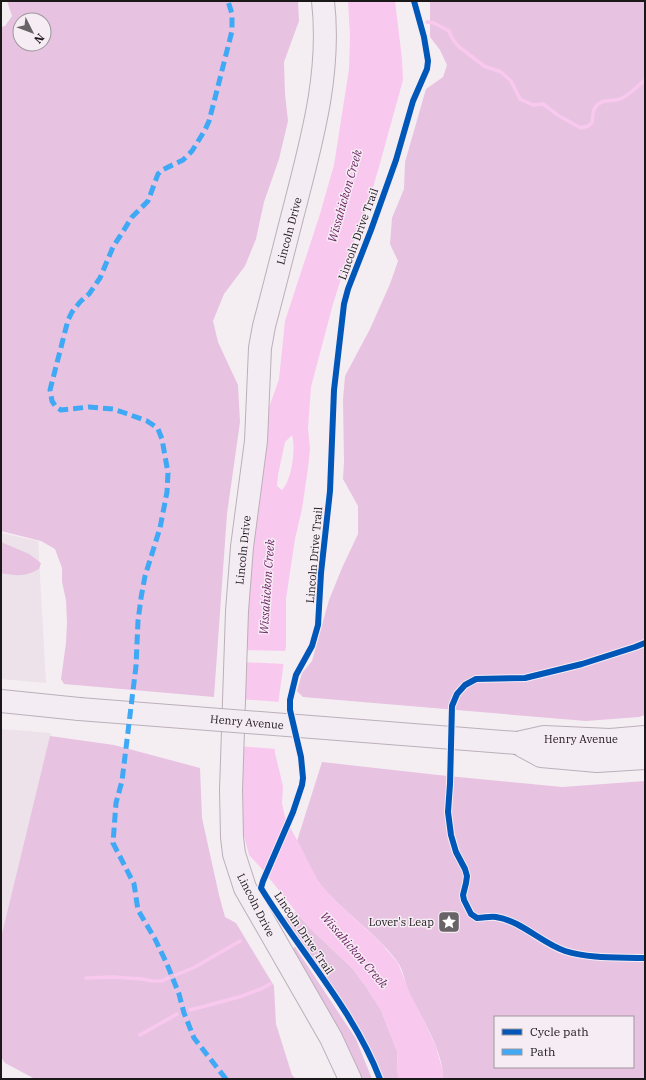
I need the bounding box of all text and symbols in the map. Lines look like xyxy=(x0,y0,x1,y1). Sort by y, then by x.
north arrow xyxy=(12,12,52,52)
text: N xyxy=(31,31,48,47)
water label: Wissahickon Creek xyxy=(324,147,365,244)
street label: Lincoln Drive Trail xyxy=(335,186,381,282)
street label: Lincoln Drive xyxy=(273,196,305,266)
street label: Lincoln Drive Trail xyxy=(303,506,325,604)
street label: Lincoln Drive xyxy=(232,515,254,585)
water label: Wissahickon Creek xyxy=(256,538,277,635)
street label: Henry Avenue xyxy=(210,712,285,732)
street label: Henry Avenue xyxy=(544,732,618,746)
street label: Lincoln Drive xyxy=(234,871,278,939)
street label: Lincoln Drive Trail xyxy=(271,889,337,977)
water label: Wissahickon Creek xyxy=(317,909,392,991)
place icon: Lover's Leap xyxy=(436,909,462,935)
place label: Lover's Leap xyxy=(369,915,434,929)
legend xyxy=(494,1016,634,1068)
text: Cycle path xyxy=(530,1024,589,1039)
text: Path xyxy=(530,1044,556,1059)

